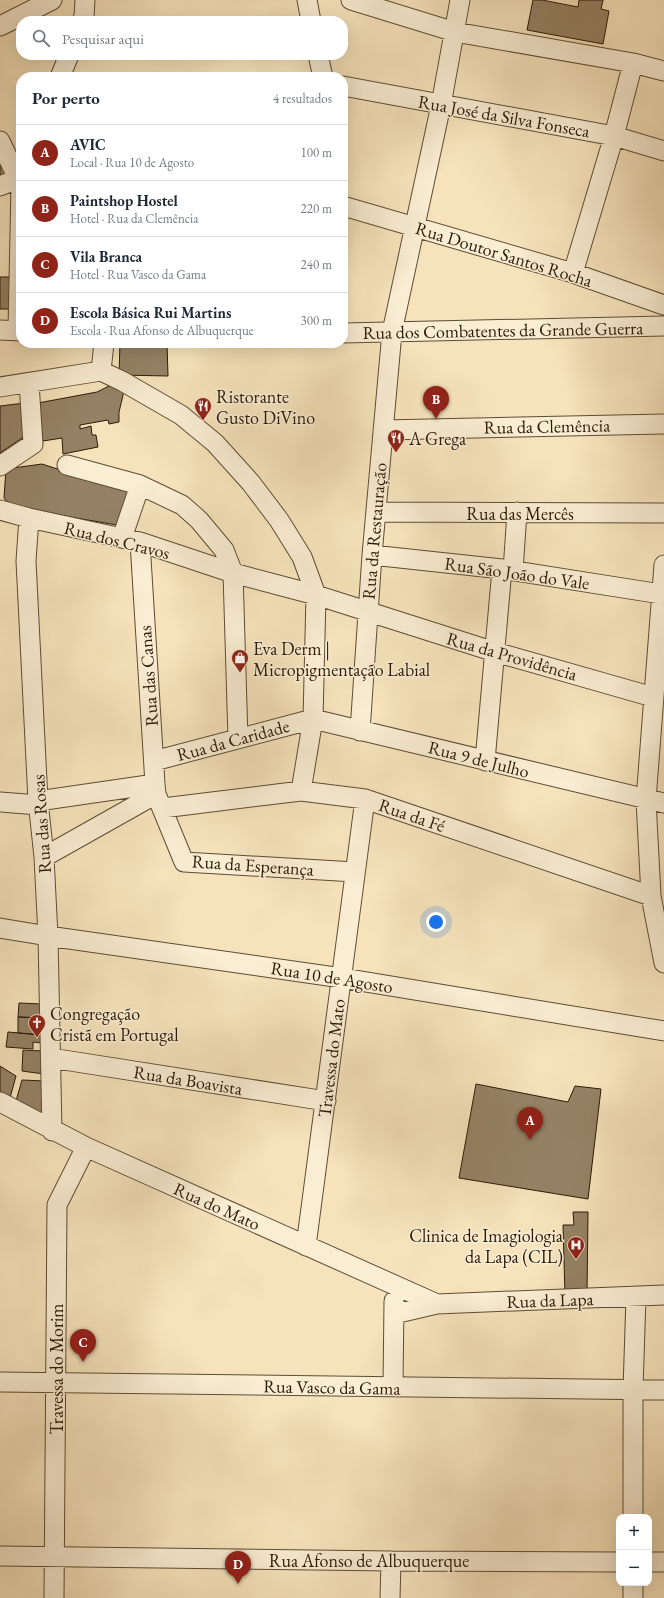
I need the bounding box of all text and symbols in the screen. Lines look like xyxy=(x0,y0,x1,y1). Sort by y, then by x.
search box xyxy=(16,16,348,60)
icon: search xyxy=(30,27,52,49)
text: Pesquisar aqui xyxy=(62,29,144,48)
text: Por perto xyxy=(32,87,100,109)
text: 4 resultados xyxy=(273,90,332,107)
street label: Rua José da Silva Fonseca xyxy=(416,90,592,143)
text: AVIC xyxy=(70,135,106,154)
text: A xyxy=(40,144,50,161)
text: 100 m xyxy=(301,144,332,161)
text: Local · Rua 10 de Agosto xyxy=(70,154,194,171)
text: Paintshop Hostel xyxy=(70,191,178,210)
text: B xyxy=(41,200,49,217)
text: 220 m xyxy=(301,200,332,217)
text: Hotel · Rua da Clemência xyxy=(70,210,198,227)
street label: Rua Doutor Santos Rocha xyxy=(413,216,596,292)
text: Vila Branca xyxy=(70,247,142,266)
text: C xyxy=(40,256,50,273)
text: 240 m xyxy=(301,256,332,273)
text: Hotel · Rua Vasco da Gama xyxy=(70,266,206,283)
text: Escola Básica Rui Martins xyxy=(70,303,231,322)
text: D xyxy=(40,312,50,329)
text: 300 m xyxy=(301,312,332,329)
street label: Rua dos Combatentes da Grande Guerra xyxy=(362,316,644,344)
text: Escola · Rua Afonso de Albuquerque xyxy=(70,322,254,339)
place label: Ristorante Gusto DiVino xyxy=(216,385,315,429)
pin: B xyxy=(423,386,449,419)
restaurant icon: Ristorante Gusto DiVino xyxy=(193,396,213,421)
street label: Rua da Clemência xyxy=(484,413,611,439)
place label: A Grega xyxy=(408,427,467,450)
restaurant icon: A Grega xyxy=(386,428,406,453)
street label: Rua da Restauração xyxy=(357,462,391,600)
street label: Rua das Mercês xyxy=(466,502,574,525)
street label: Rua dos Cravos xyxy=(62,516,173,564)
street label: Rua São João do Vale xyxy=(443,551,591,595)
street label: Rua das Canas xyxy=(133,625,163,727)
street label: Rua da Providência xyxy=(444,626,581,686)
place label: Eva Derm | Micropigmentação Labial xyxy=(253,637,430,681)
shop icon: Eva Derm | Micropigmentação Labial xyxy=(230,648,250,673)
street label: Rua da Caridade xyxy=(174,714,292,766)
street label: Rua 9 de Julho xyxy=(426,735,532,783)
street label: Rua das Rosas xyxy=(26,773,56,874)
street label: Rua da Fé xyxy=(376,793,448,837)
street label: Rua da Esperança xyxy=(191,849,316,881)
your location xyxy=(426,912,446,932)
street label: Rua 10 de Agosto xyxy=(269,956,395,998)
street label: Travessa do Mato xyxy=(312,997,350,1119)
place label: Congregação Cristã em Portugal xyxy=(50,1002,179,1046)
church icon: Congregação Cristã em Portugal xyxy=(27,1013,47,1038)
street label: Rua da Boavista xyxy=(132,1060,245,1100)
pin: A xyxy=(517,1107,543,1140)
street label: Rua do Mato xyxy=(170,1177,264,1235)
place label: Clinica de Imagiologia da Lapa (CIL) xyxy=(409,1224,564,1268)
hospital icon: Clinica de Imagiologia da Lapa (CIL) xyxy=(566,1235,586,1260)
street label: Rua da Lapa xyxy=(506,1287,595,1313)
street label: Travessa do Morim xyxy=(45,1304,68,1434)
pin: C xyxy=(70,1329,96,1362)
street label: Rua Vasco da Gama xyxy=(263,1374,402,1400)
map controls xyxy=(616,1514,652,1586)
button: + xyxy=(616,1514,652,1550)
street label: Rua Afonso de Albuquerque xyxy=(269,1549,469,1572)
button: − xyxy=(616,1550,652,1586)
pin: D xyxy=(225,1551,251,1584)

